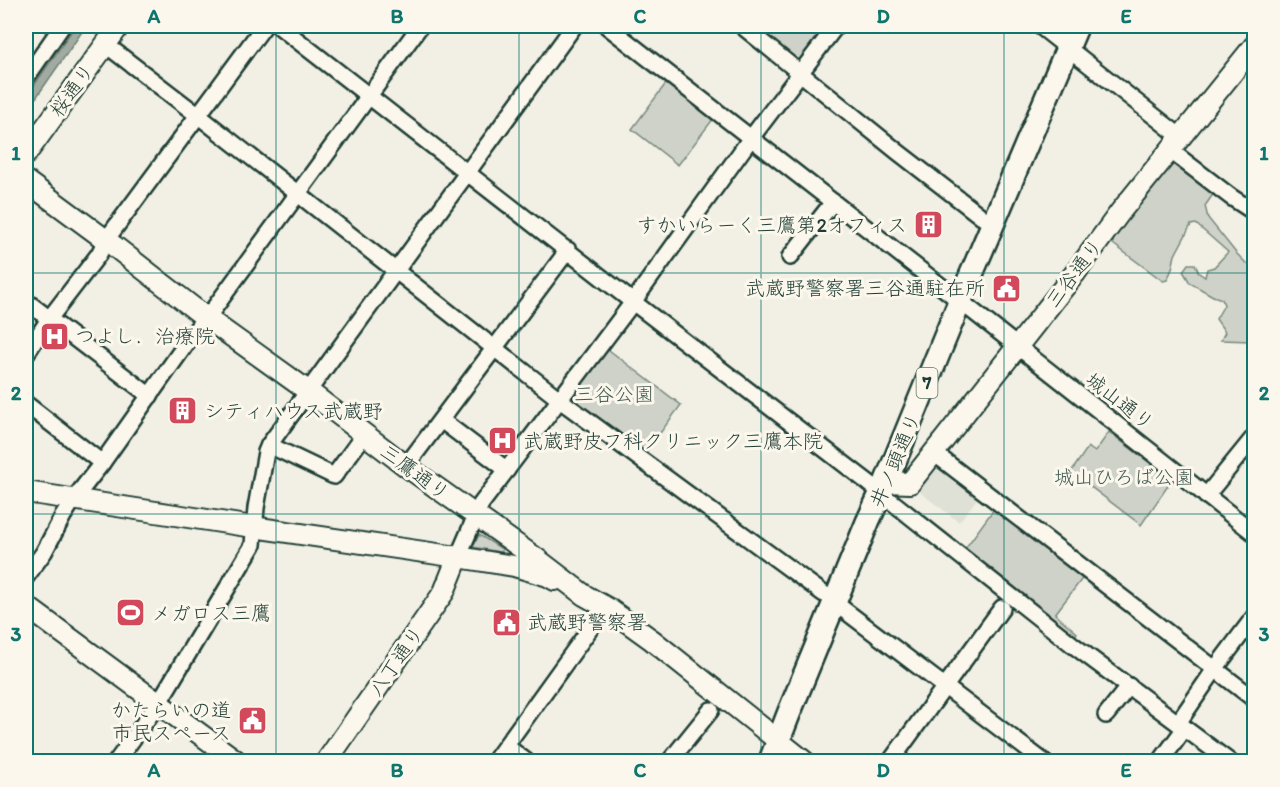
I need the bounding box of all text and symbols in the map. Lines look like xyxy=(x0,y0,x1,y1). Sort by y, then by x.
text: A xyxy=(147,4,161,28)
text: B xyxy=(391,4,404,28)
text: C xyxy=(634,4,647,28)
text: D xyxy=(876,4,890,28)
text: E xyxy=(1120,4,1132,28)
street label: 桜通り xyxy=(45,59,99,121)
text: 1 xyxy=(11,141,21,165)
text: 1 xyxy=(1259,141,1269,165)
building icon: すかいらーく三鷹第2オフィス xyxy=(912,209,944,241)
place label: すかいらーく三鷹第2オフィス xyxy=(636,213,907,237)
street label: 三谷通り xyxy=(1040,234,1108,312)
public building icon: 武蔵野警察署三谷通駐在所 xyxy=(990,272,1022,304)
place label: 武蔵野警察署三谷通駐在所 xyxy=(745,276,985,300)
hospital icon: つよし．治療院 xyxy=(38,320,70,352)
place label: つよし．治療院 xyxy=(75,324,215,348)
street label: 城山通り xyxy=(1081,367,1159,435)
road number: 7 xyxy=(916,368,938,398)
text: 2 xyxy=(11,381,22,405)
text: 2 xyxy=(1259,381,1270,405)
park label: 三谷公園 xyxy=(574,382,654,406)
building icon: シティハウス武蔵野 xyxy=(167,395,199,427)
place label: シティハウス武蔵野 xyxy=(204,399,383,423)
street label: 井ノ頭通り xyxy=(864,409,926,511)
hospital icon: 武蔵野皮フ科クリニック三鷹本院 xyxy=(486,425,518,457)
place label: 武蔵野皮フ科クリニック三鷹本院 xyxy=(523,429,823,453)
street label: 三鷹通り xyxy=(376,439,454,505)
park label: 城山ひろば公園 xyxy=(1054,465,1194,489)
sports icon: メガロス三鷹 xyxy=(114,597,146,629)
place label: メガロス三鷹 xyxy=(151,601,271,625)
public building icon: 武蔵野警察署 xyxy=(490,606,522,638)
place label: 武蔵野警察署 xyxy=(527,610,647,634)
street label: 八丁通り xyxy=(363,621,429,701)
text: 3 xyxy=(11,622,22,646)
text: 3 xyxy=(1259,622,1270,646)
place label: かたらいの道 市民スペース xyxy=(111,698,231,745)
public building icon: かたらいの道 市民スペース xyxy=(236,705,268,737)
text: A xyxy=(147,758,161,782)
text: B xyxy=(391,758,404,782)
text: C xyxy=(634,758,647,782)
text: D xyxy=(876,758,890,782)
text: E xyxy=(1120,758,1132,782)

